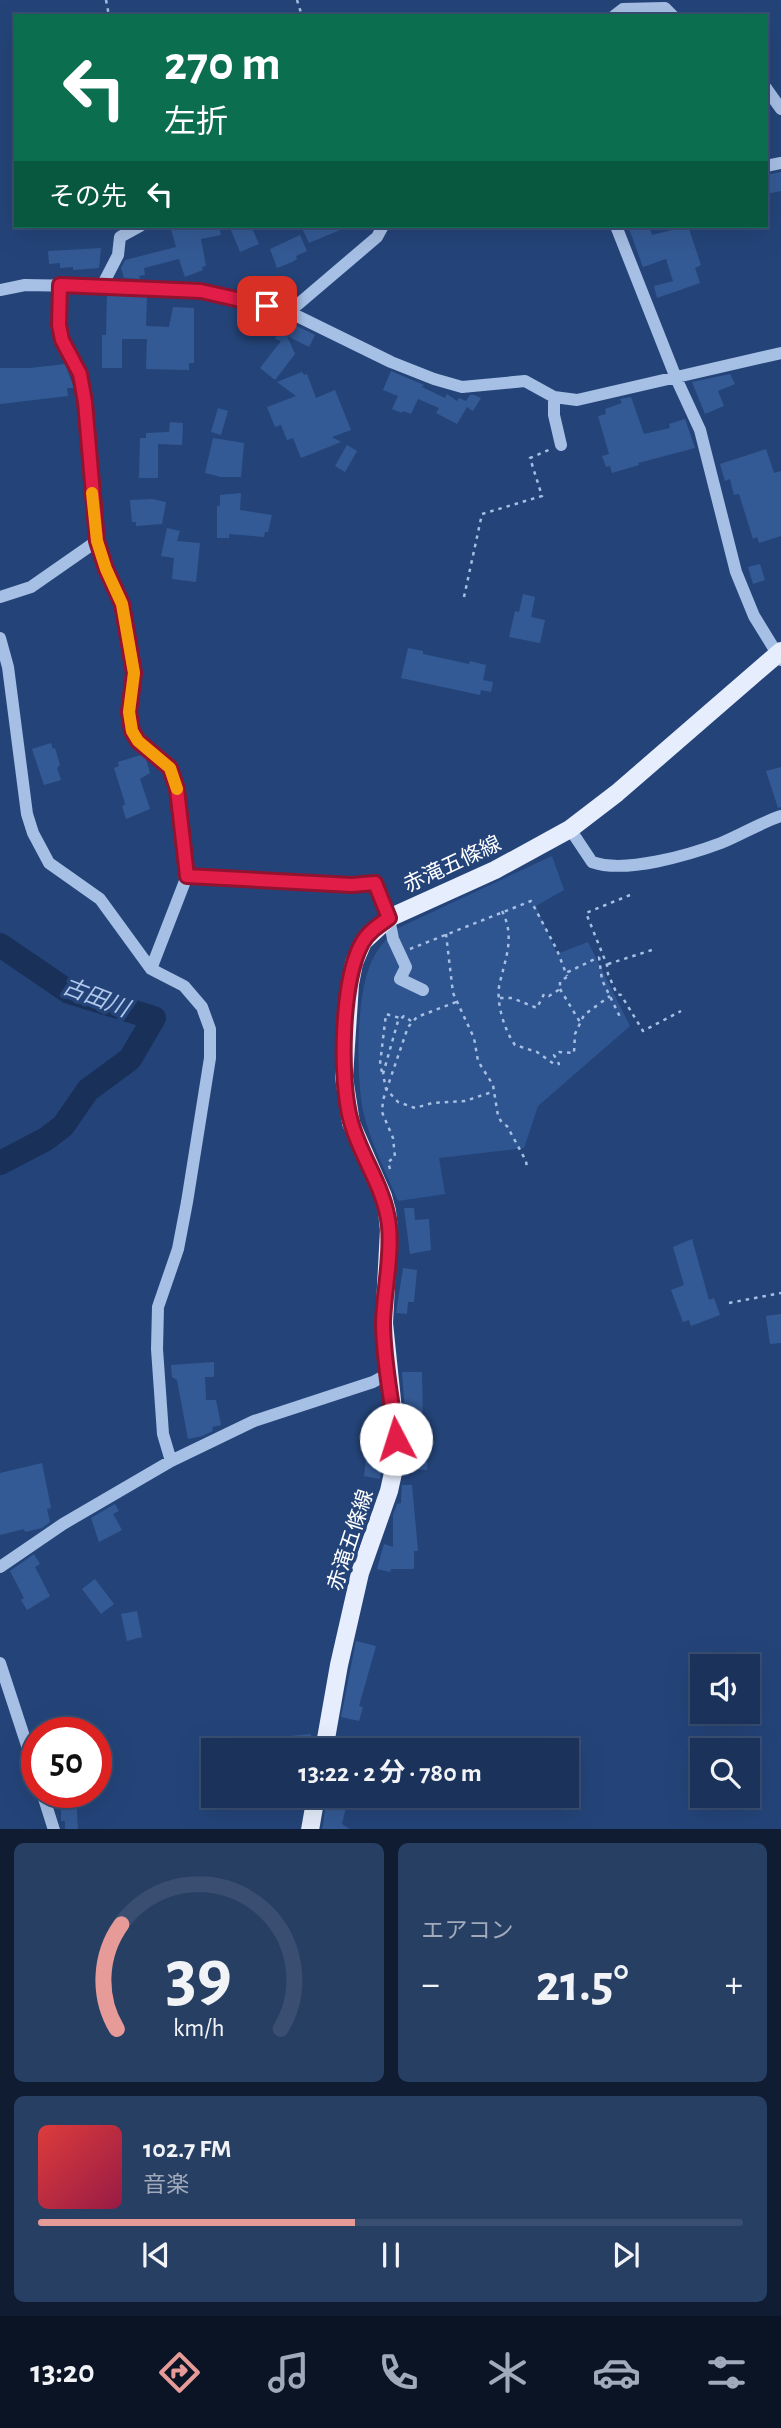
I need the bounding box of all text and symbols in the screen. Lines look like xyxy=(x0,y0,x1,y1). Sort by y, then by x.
text: 270 m xyxy=(164,40,281,89)
icon: left xyxy=(49,42,140,133)
text: 左折 xyxy=(164,106,228,138)
icon: left xyxy=(141,175,179,213)
text: その先 xyxy=(49,184,127,210)
pin xyxy=(237,276,297,336)
icon: arrive xyxy=(248,287,286,325)
street label: 赤滝五條線 xyxy=(400,832,504,896)
water label: 古田川 xyxy=(59,973,135,1023)
position arrow xyxy=(359,1402,433,1476)
street label: 赤滝五條線 xyxy=(323,1487,377,1593)
map controls xyxy=(690,1654,760,1808)
button: sound xyxy=(690,1654,760,1724)
speed limit sign: 50 xyxy=(21,1717,112,1808)
button: search xyxy=(690,1738,760,1808)
text: 13:22 · 2 分 · 780 m xyxy=(298,1760,482,1786)
text: エアコン xyxy=(422,1920,514,1943)
text: 39 xyxy=(165,1941,232,2014)
text: 21.5° xyxy=(536,1958,629,2010)
text: − xyxy=(422,1966,440,2004)
text: + xyxy=(725,1966,743,2004)
text: km/h xyxy=(173,2015,225,2040)
text: 102.7 FM xyxy=(143,2136,232,2162)
text: 音楽 xyxy=(143,2174,189,2197)
icon: previous xyxy=(137,2236,175,2274)
icon: pause xyxy=(372,2236,410,2274)
icon: next xyxy=(607,2236,645,2274)
icon: directions xyxy=(155,2348,204,2397)
icon: music xyxy=(264,2348,313,2397)
icon: phone xyxy=(374,2348,423,2397)
icon: climate xyxy=(483,2348,532,2397)
icon: car xyxy=(592,2348,641,2397)
icon: filters xyxy=(702,2348,751,2397)
text: 13:20 xyxy=(30,2356,95,2388)

